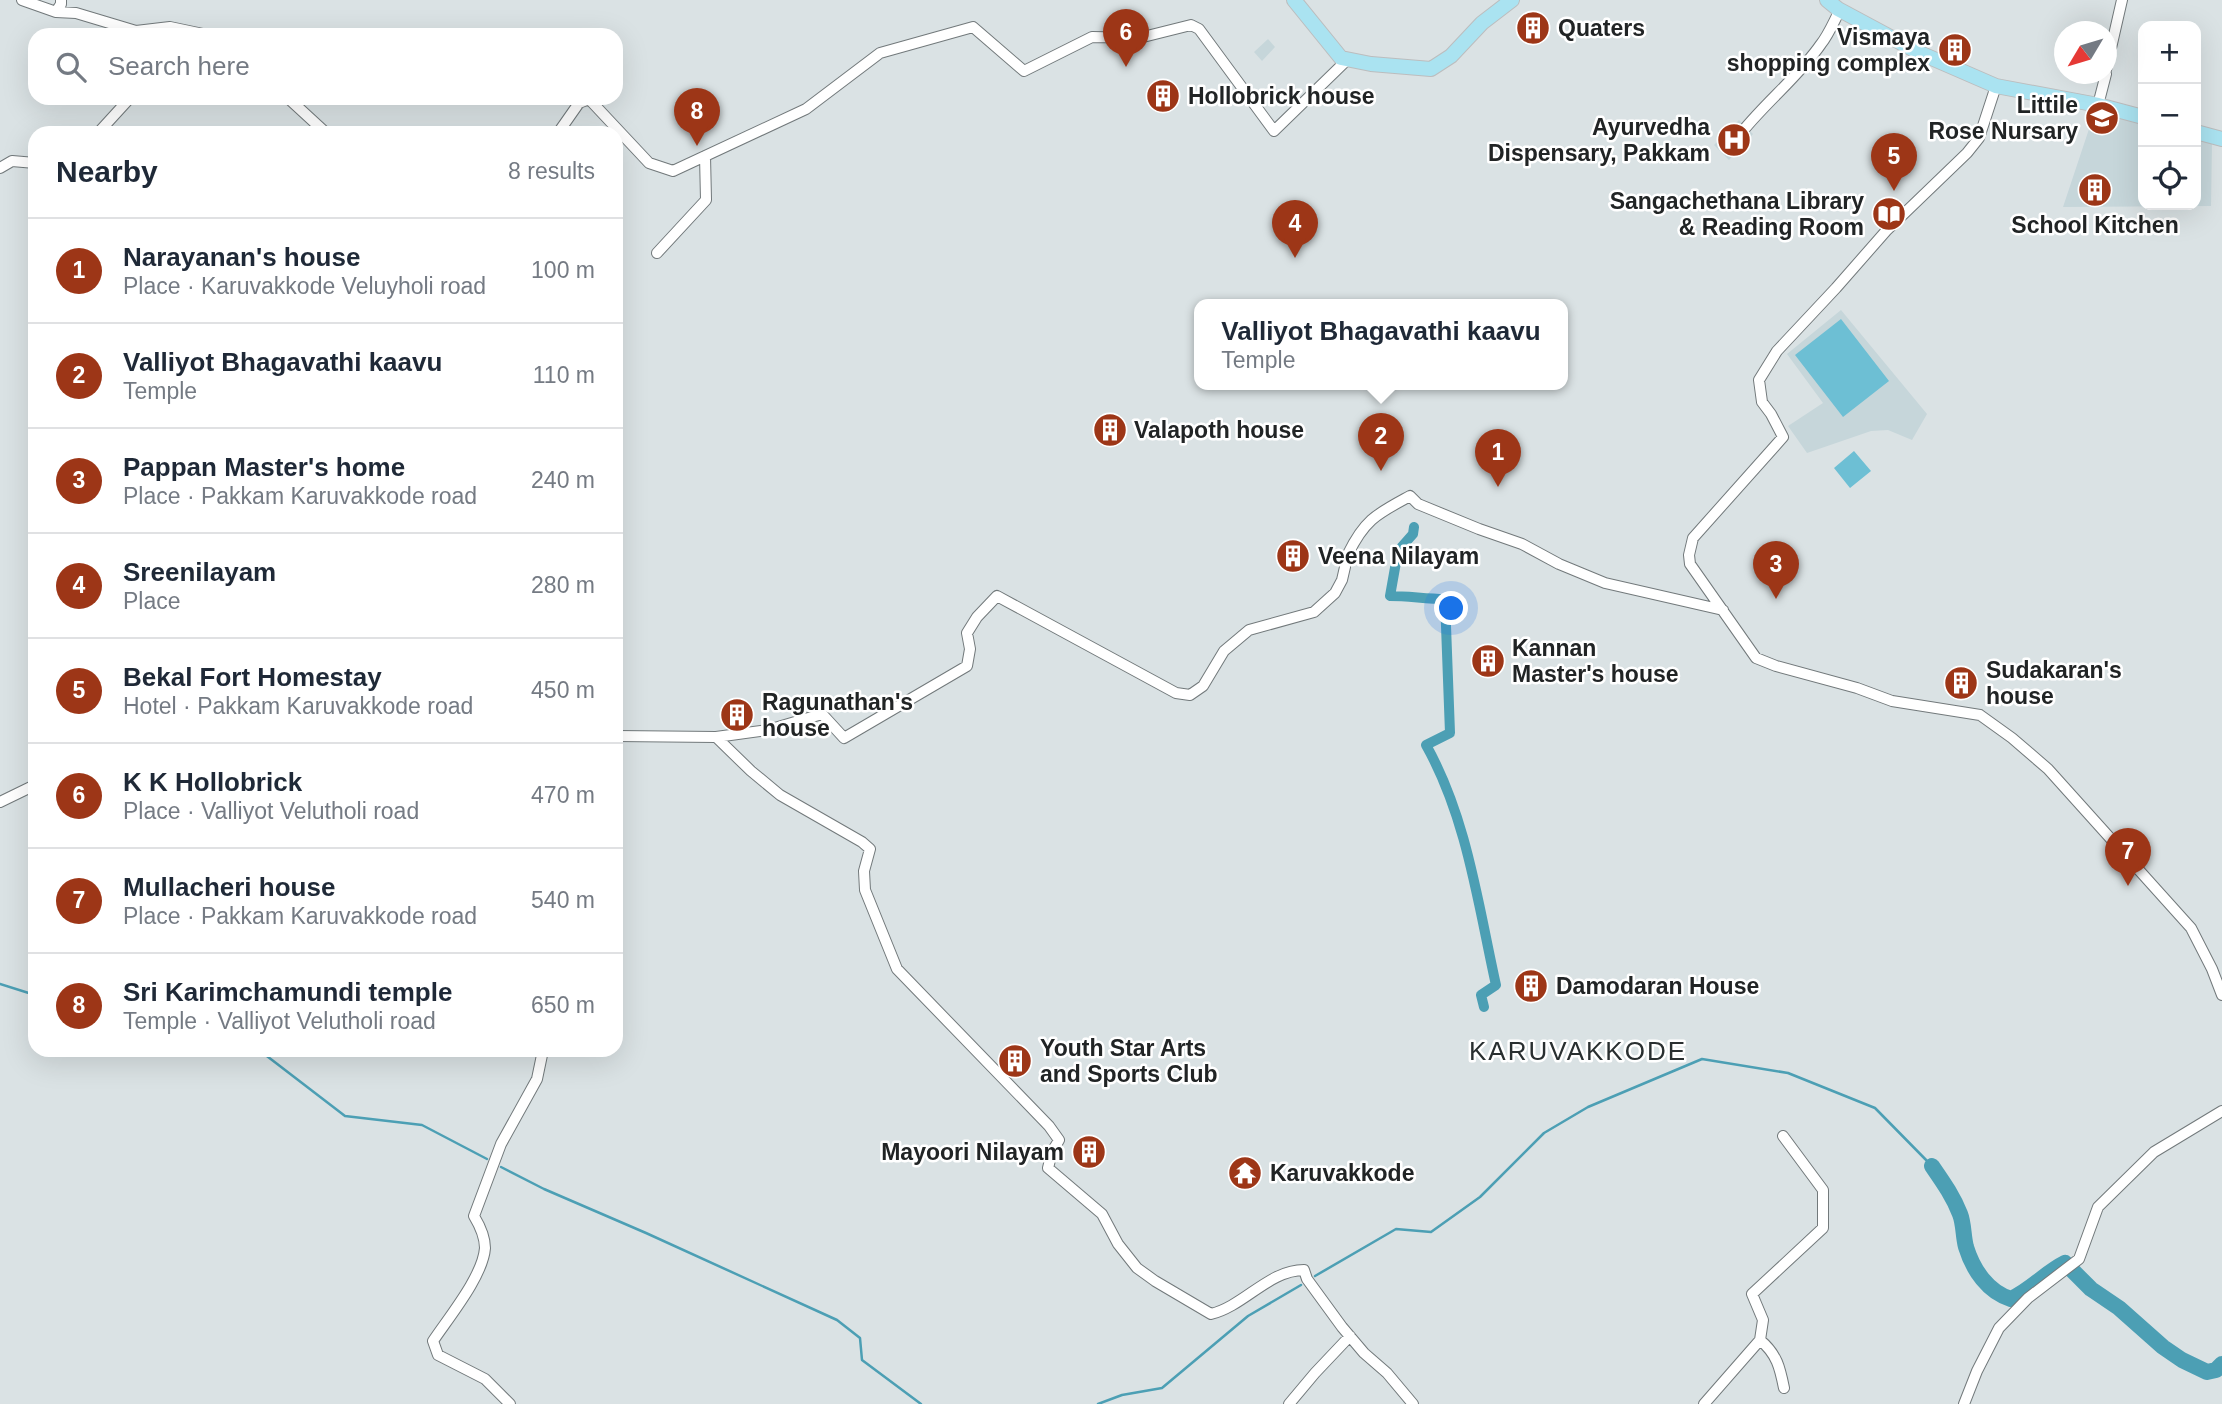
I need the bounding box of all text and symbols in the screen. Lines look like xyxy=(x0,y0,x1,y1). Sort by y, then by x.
pin: 6 xyxy=(1103,9,1149,67)
building icon: Quaters xyxy=(1514,9,1552,47)
place label: Quaters xyxy=(1558,15,1645,41)
north arrow xyxy=(2054,21,2117,84)
map controls xyxy=(2138,21,2201,210)
button: + xyxy=(2138,21,2201,84)
place label: Vismaya shopping complex xyxy=(1727,24,1930,76)
search box xyxy=(28,28,623,105)
building icon: Vismaya shopping complex xyxy=(1936,31,1974,69)
icon: search xyxy=(52,48,90,86)
text: Search here xyxy=(108,51,250,81)
building icon: Hollobrick house xyxy=(1144,77,1182,115)
place label: Hollobrick house xyxy=(1188,83,1375,109)
button: − xyxy=(2138,84,2201,147)
pin: 8 xyxy=(674,88,720,146)
place label: Littile Rose Nursary xyxy=(1928,92,2078,144)
school or university icon: Littile Rose Nursary xyxy=(2083,99,2121,137)
place label: Ayurvedha Dispensary, Pakkam xyxy=(1488,114,1710,166)
hospital icon: Ayurvedha Dispensary, Pakkam xyxy=(1715,121,1753,159)
pin: 5 xyxy=(1871,133,1917,191)
button: locate xyxy=(2138,147,2201,210)
text: Nearby xyxy=(56,155,158,188)
text: 8 results xyxy=(508,158,595,184)
building icon: School Kitchen xyxy=(2076,171,2114,209)
place label: Sangachethana Library & Reading Room xyxy=(1610,188,1864,240)
library icon: Sangachethana Library & Reading Room xyxy=(1870,195,1908,233)
pin: 4 xyxy=(1272,200,1318,258)
place label: School Kitchen xyxy=(2011,212,2179,238)
text: Narayanan's house xyxy=(123,242,360,272)
text: 1 xyxy=(73,257,85,283)
text: 100 m xyxy=(531,257,595,283)
text: Place · Karuvakkode Veluyholi road xyxy=(123,273,486,299)
popup xyxy=(1194,299,1568,390)
text: Valliyot Bhagavathi kaavu xyxy=(1221,316,1541,346)
text: Valliyot Bhagavathi kaavu xyxy=(123,347,442,377)
text: Temple xyxy=(1221,347,1295,373)
text: 2 xyxy=(73,362,85,388)
text: 110 m xyxy=(533,362,595,388)
text: Temple xyxy=(123,378,197,404)
building icon: Valapoth house xyxy=(1091,411,1129,449)
pin: 2 xyxy=(1358,413,1404,471)
place label: Valapoth house xyxy=(1134,417,1304,443)
pin: 1 xyxy=(1475,429,1521,487)
text: Pappan Master's home xyxy=(123,452,405,482)
text: 3 xyxy=(73,467,85,493)
text: 240 m xyxy=(531,467,595,493)
text: Place · Pakkam Karuvakkode road xyxy=(123,483,477,509)
building icon: Veena Nilayam xyxy=(1274,537,1312,575)
pin: 3 xyxy=(1753,541,1799,599)
place label: Veena Nilayam xyxy=(1318,543,1479,569)
text: Sreenilayam xyxy=(123,557,276,587)
text: 4 xyxy=(73,572,85,598)
text: 280 m xyxy=(531,572,595,598)
text: Place xyxy=(123,588,181,614)
your location xyxy=(1434,591,1468,625)
place label: Kannan Master's house xyxy=(1512,635,1679,687)
building icon: Kannan Master's house xyxy=(1469,642,1507,680)
place label: Sudakaran's house xyxy=(1986,657,2122,709)
text: Bekal Fort Homestay xyxy=(123,662,382,692)
building icon: Sudakaran's house xyxy=(1942,664,1980,702)
text: 5 xyxy=(73,677,85,703)
text: 450 m xyxy=(531,677,595,703)
place label: Ragunathan's house xyxy=(762,689,913,741)
text: Hotel · Pakkam Karuvakkode road xyxy=(123,693,473,719)
building icon: Ragunathan's house xyxy=(718,696,756,734)
text: K K Hollobrick xyxy=(123,767,302,797)
text: 6 xyxy=(73,782,85,808)
text: 470 m xyxy=(531,782,595,808)
text: Place · Valliyot Velutholi road xyxy=(123,798,419,824)
pin: 7 xyxy=(2105,828,2151,886)
text: Mullacheri house xyxy=(123,872,335,902)
text: 7 xyxy=(73,887,85,913)
text: 540 m xyxy=(531,887,595,913)
text: Place · Pakkam Karuvakkode road xyxy=(123,903,477,929)
building icon: Damodaran House xyxy=(1512,967,1550,1005)
place label: Damodaran House xyxy=(1556,973,1759,999)
text: Sri Karimchamundi temple xyxy=(123,977,452,1007)
text: 8 xyxy=(73,992,85,1018)
text: 650 m xyxy=(531,992,595,1018)
text: Temple · Valliyot Velutholi road xyxy=(123,1008,436,1034)
place label: Youth Star Arts and Sports Club xyxy=(1040,1035,1218,1087)
district label: KARUVAKKODE xyxy=(1469,1036,1687,1066)
building icon: Youth Star Arts and Sports Club xyxy=(996,1042,1034,1080)
building icon: Mayoori Nilayam xyxy=(1070,1133,1108,1171)
place label: Mayoori Nilayam xyxy=(881,1139,1064,1165)
temple icon: Karuvakkode xyxy=(1226,1154,1264,1192)
place label: Karuvakkode xyxy=(1270,1160,1414,1186)

